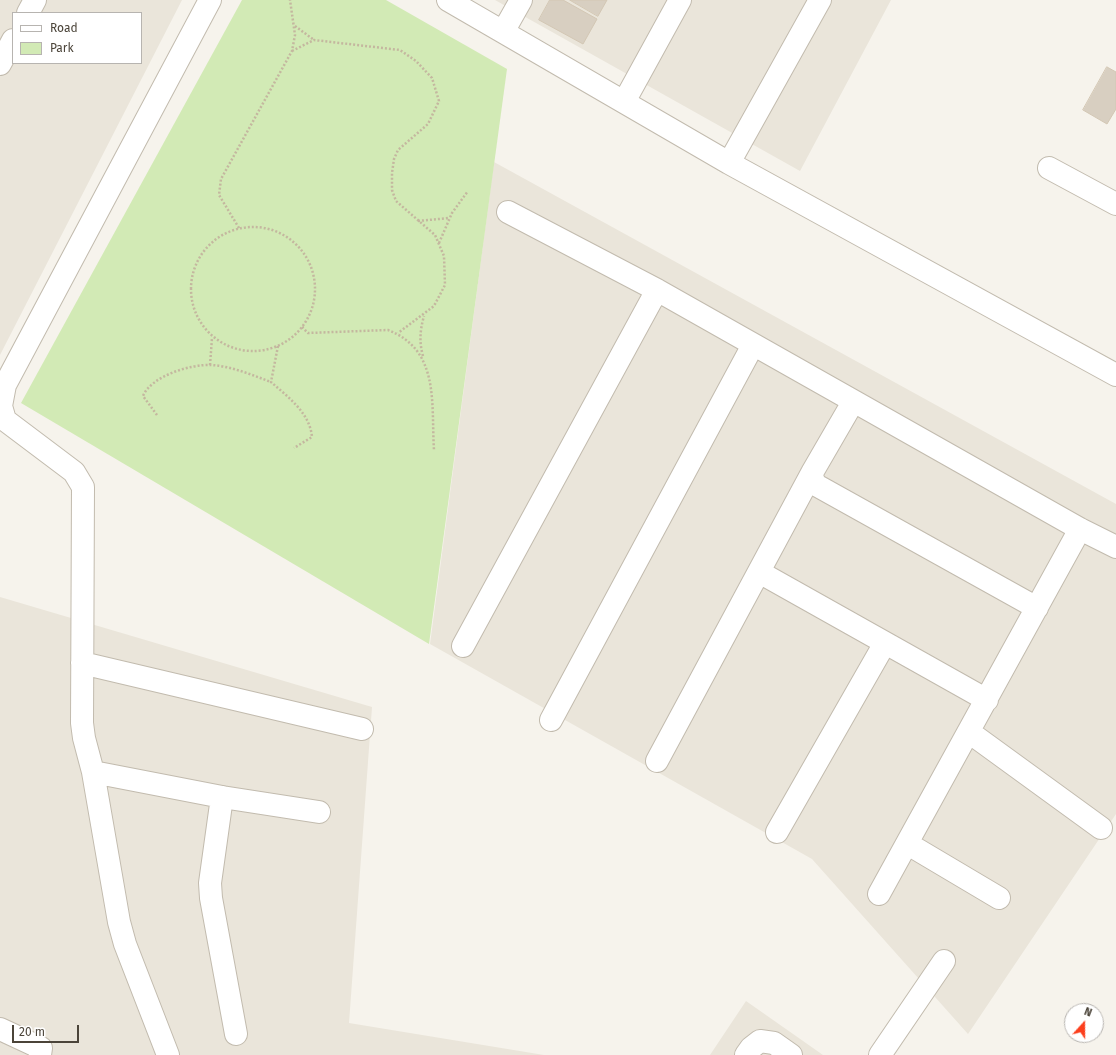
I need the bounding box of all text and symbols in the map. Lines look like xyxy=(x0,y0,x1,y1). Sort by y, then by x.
legend xyxy=(12,12,142,64)
text: Road xyxy=(50,21,78,35)
text: Park xyxy=(50,41,74,55)
north arrow xyxy=(1064,1003,1104,1043)
text: N xyxy=(1082,1005,1094,1020)
scale bar xyxy=(14,1017,81,1043)
text: 20 m xyxy=(19,1025,45,1039)

